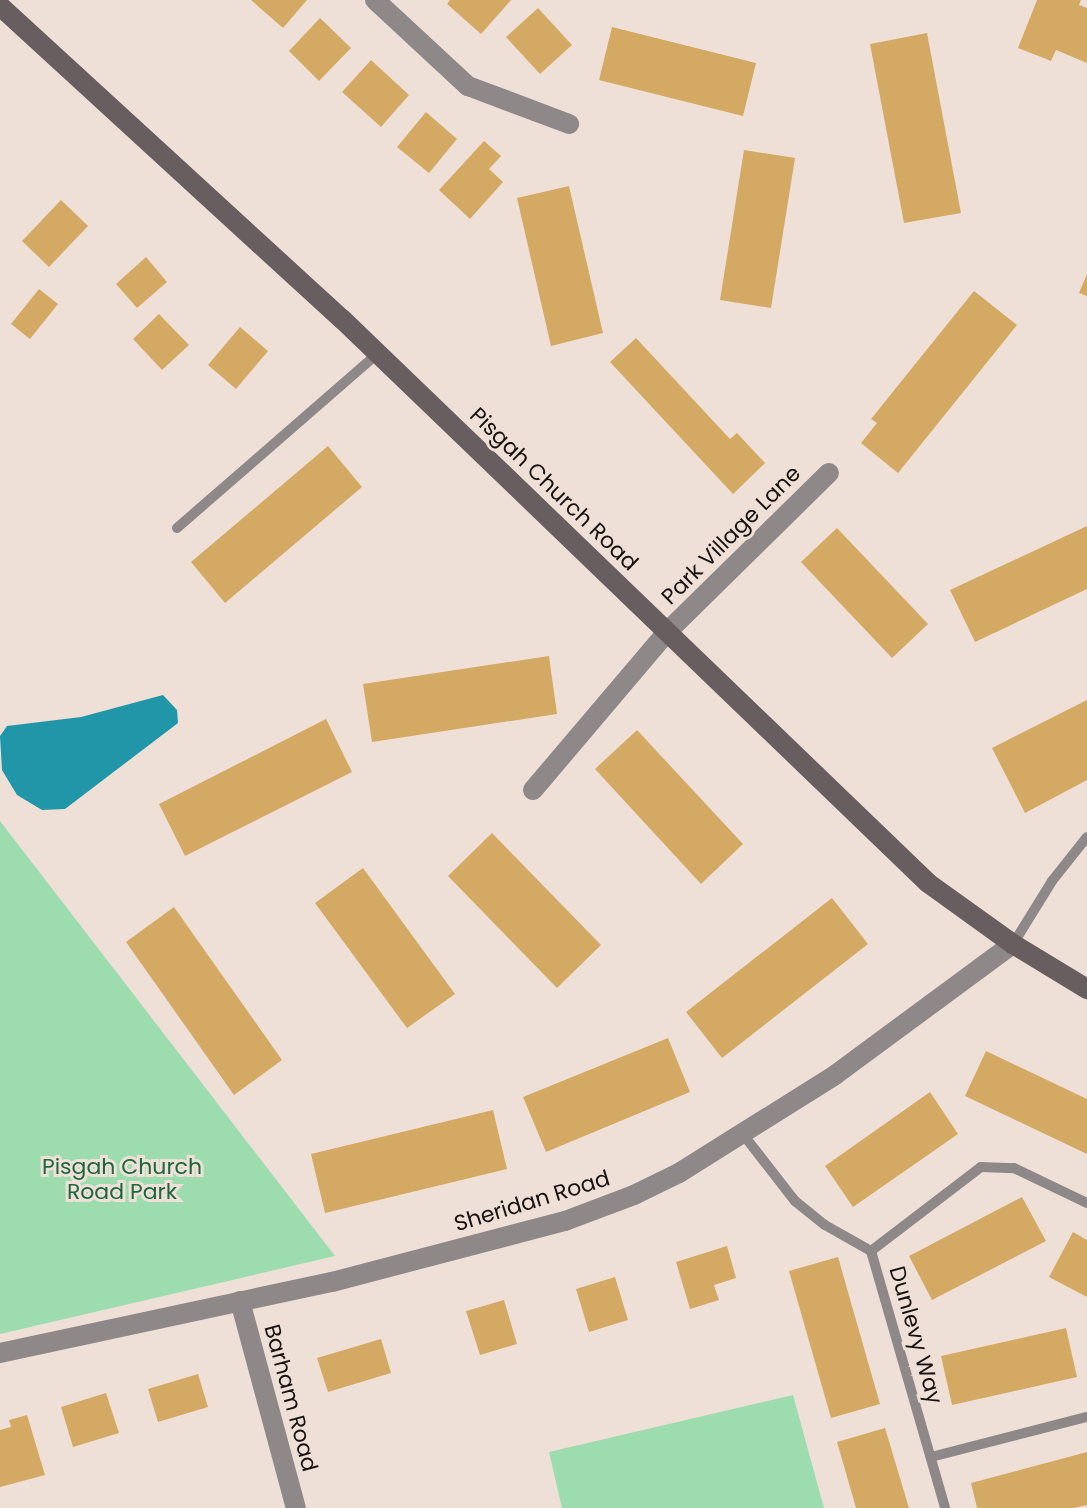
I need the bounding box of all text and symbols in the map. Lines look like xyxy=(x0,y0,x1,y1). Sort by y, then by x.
street label: Pisgah Church Road xyxy=(465,402,643,576)
street label: Park Village Lane xyxy=(656,460,806,610)
park label: Pisgah Church Road Park xyxy=(42,1153,202,1204)
street label: Sheridan Road xyxy=(451,1165,613,1237)
street label: Dunlevy Way xyxy=(884,1263,948,1407)
street label: Barham Road xyxy=(259,1322,323,1474)

